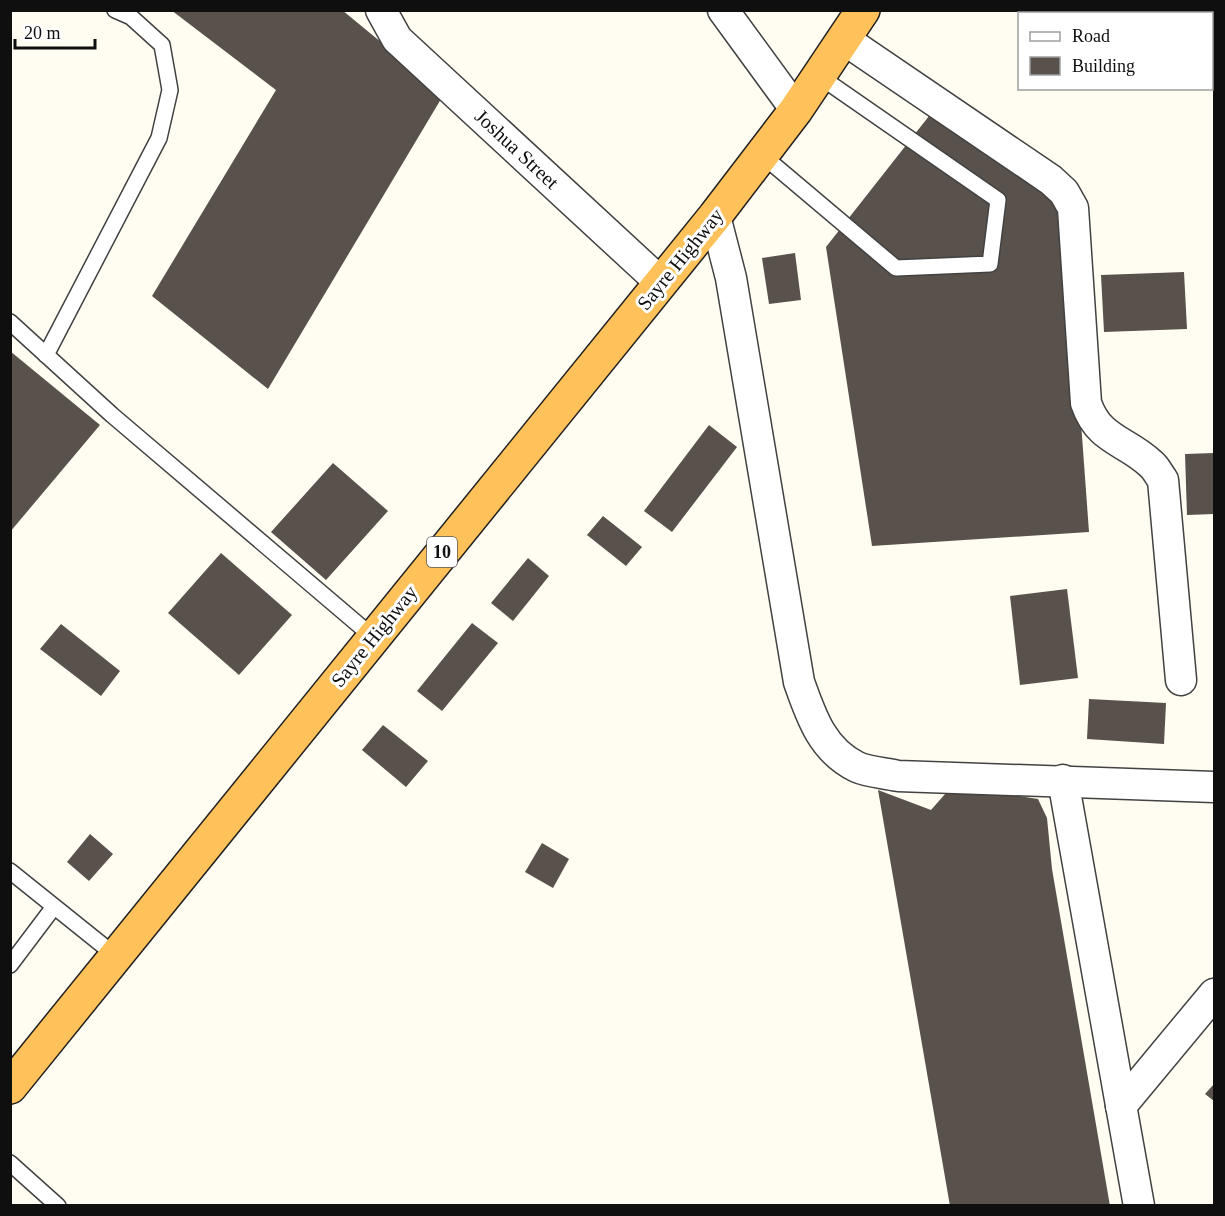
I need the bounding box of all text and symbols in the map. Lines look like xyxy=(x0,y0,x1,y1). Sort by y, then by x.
scale bar xyxy=(15,12,94,50)
legend xyxy=(1018,12,1213,90)
text: 20 m xyxy=(24,23,61,43)
text: Road xyxy=(1072,26,1110,46)
text: Building xyxy=(1072,56,1135,76)
street label: Joshua Street xyxy=(471,105,564,194)
street label: Sayre Highway xyxy=(632,204,728,315)
road number: 10 xyxy=(427,537,457,567)
street label: Sayre Highway xyxy=(326,581,422,692)

